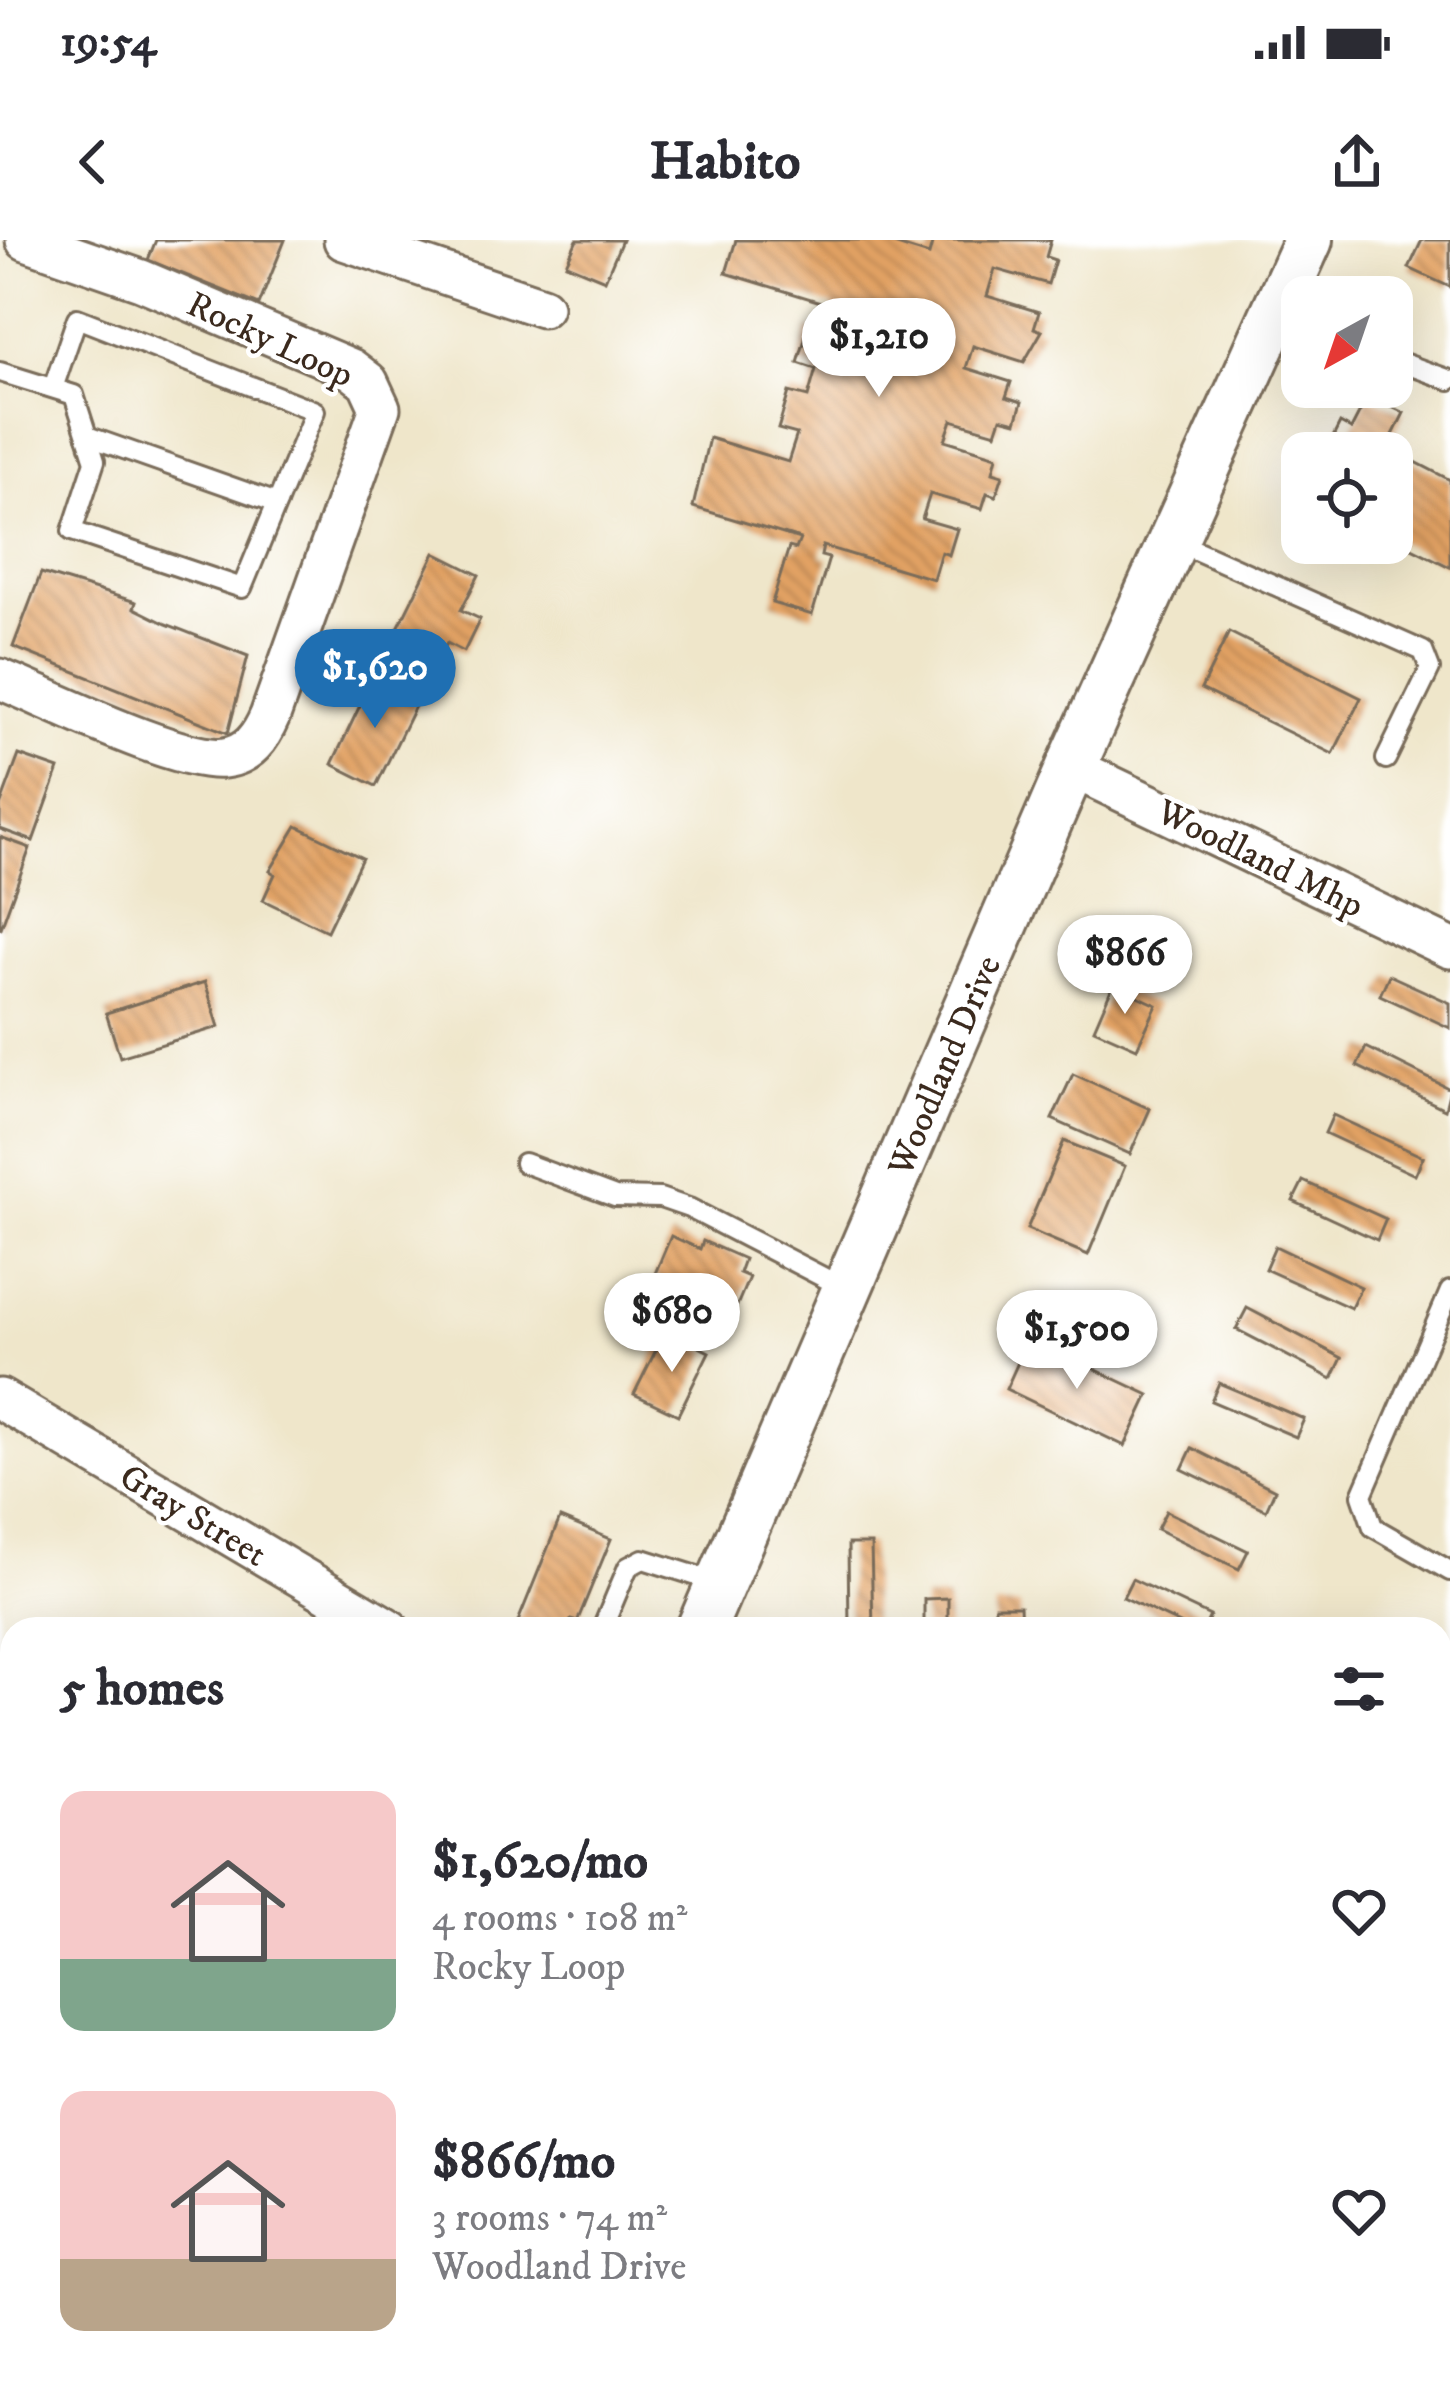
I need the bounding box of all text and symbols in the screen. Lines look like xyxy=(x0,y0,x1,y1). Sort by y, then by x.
text: 19:54 xyxy=(60,14,156,70)
icon: back xyxy=(60,129,126,195)
text: Habito xyxy=(650,129,800,196)
icon: share xyxy=(1324,129,1390,195)
north arrow xyxy=(1281,276,1413,408)
map controls xyxy=(1281,276,1413,564)
street label: Rocky Loop xyxy=(180,282,360,398)
pin: $1,210 xyxy=(781,298,977,400)
text: $1,210 xyxy=(829,312,929,361)
button: locate xyxy=(1281,432,1413,564)
pin: $1,620 xyxy=(277,629,473,731)
text: $1,620 xyxy=(322,643,428,692)
street label: Woodland Mhp xyxy=(1148,789,1371,929)
pin: $866 xyxy=(1054,915,1196,1017)
text: $866 xyxy=(1084,929,1166,978)
street label: Woodland Drive xyxy=(878,949,1012,1184)
pin: $680 xyxy=(601,1273,743,1375)
text: $680 xyxy=(631,1287,713,1336)
pin: $1,500 xyxy=(979,1290,1175,1392)
text: $1,500 xyxy=(1024,1304,1130,1353)
street label: Gray Street xyxy=(111,1455,274,1578)
icon: filters xyxy=(1326,1656,1392,1722)
text: 5 homes xyxy=(60,1657,224,1721)
text: $1,620/mo xyxy=(432,1830,648,1894)
icon: home xyxy=(156,1839,300,1983)
icon: heart xyxy=(1326,1878,1392,1944)
text: 4 rooms · 108 m² xyxy=(432,1894,688,1943)
text: Rocky Loop xyxy=(432,1943,625,1992)
text: $866/mo xyxy=(432,2130,615,2194)
icon: home xyxy=(156,2139,300,2283)
icon: heart xyxy=(1326,2178,1392,2244)
text: 3 rooms · 74 m² xyxy=(432,2194,667,2243)
text: Woodland Drive xyxy=(432,2243,686,2292)

